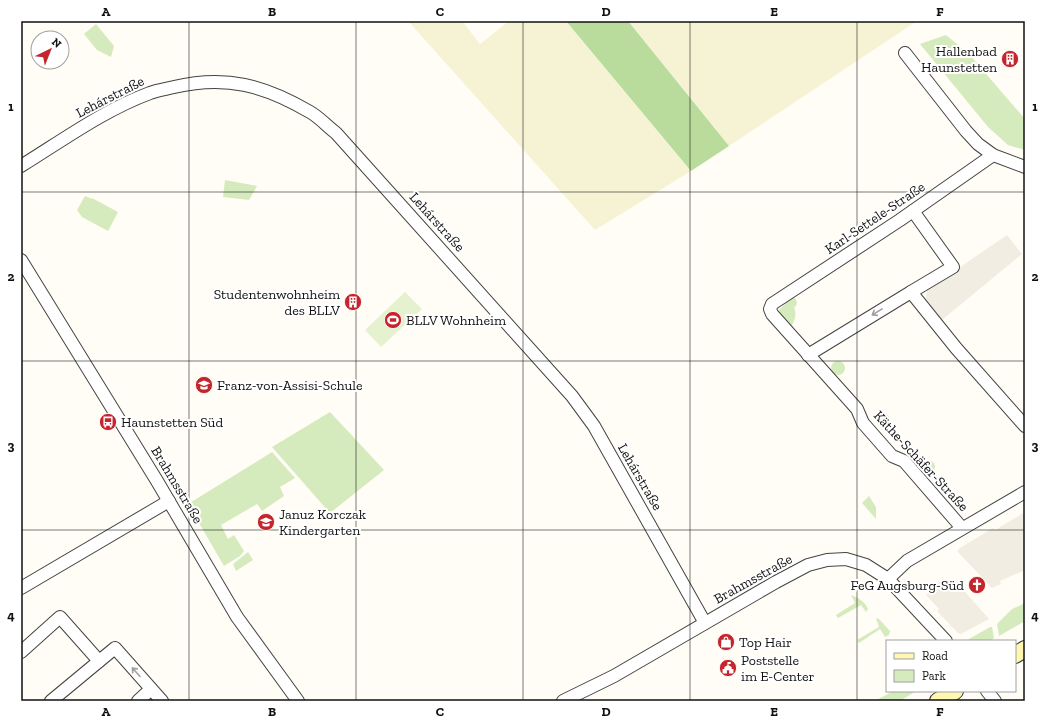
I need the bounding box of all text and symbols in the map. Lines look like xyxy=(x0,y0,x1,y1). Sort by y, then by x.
text: A xyxy=(102,4,111,19)
text: B xyxy=(268,4,276,19)
text: C xyxy=(436,4,444,19)
text: D xyxy=(601,4,611,19)
text: E xyxy=(770,4,778,19)
text: F xyxy=(936,4,944,19)
north arrow xyxy=(30,30,70,70)
text: N xyxy=(49,35,64,51)
place label: Hallenbad Haunstetten xyxy=(921,43,997,76)
building icon: Hallenbad Haunstetten xyxy=(1000,49,1020,69)
street label: Lehárstraße xyxy=(73,72,147,121)
text: 1 xyxy=(8,99,14,114)
text: 1 xyxy=(1032,99,1038,114)
street label: Karl-Settele-Straße xyxy=(822,178,929,258)
street label: Lehárstraße xyxy=(406,189,468,256)
text: 2 xyxy=(8,269,15,284)
text: 2 xyxy=(1032,269,1039,284)
place label: Studentenwohnheim des BLLV xyxy=(214,286,341,319)
building icon: Studentenwohnheim des BLLV xyxy=(343,292,363,312)
one-way arrow xyxy=(871,309,883,317)
sports icon: BLLV Wohnheim xyxy=(383,310,403,330)
place label: BLLV Wohnheim xyxy=(406,312,506,329)
school or university icon: Franz-von-Assisi-Schule xyxy=(194,375,214,395)
place label: Franz-von-Assisi-Schule xyxy=(217,377,363,394)
street label: Käthe-Schäfer-Straße xyxy=(870,407,972,515)
bus stop icon: Haunstetten Süd xyxy=(98,412,118,432)
place label: Haunstetten Süd xyxy=(121,414,223,431)
text: 3 xyxy=(8,438,15,453)
text: 3 xyxy=(1032,438,1039,453)
street label: Lehárstraße xyxy=(614,441,666,514)
street label: Brahmsstraße xyxy=(147,443,207,527)
place label: Januz Korczak Kindergarten xyxy=(279,506,367,539)
school or university icon: Januz Korczak Kindergarten xyxy=(256,512,276,532)
street label: Brahmsstraße xyxy=(711,550,795,607)
church icon: FeG Augsburg-Süd xyxy=(967,575,987,595)
place label: FeG Augsburg-Süd xyxy=(850,577,964,594)
text: 4 xyxy=(7,608,15,623)
text: 4 xyxy=(1031,608,1039,623)
shop icon: Top Hair xyxy=(716,632,736,652)
place label: Top Hair xyxy=(739,634,792,651)
legend xyxy=(886,640,1016,692)
text: Road xyxy=(922,649,948,663)
place label: Poststelle im E-Center xyxy=(741,652,815,685)
public building icon: Poststelle im E-Center xyxy=(718,658,738,678)
one-way arrow xyxy=(132,667,141,677)
text: Park xyxy=(922,669,947,683)
text: A xyxy=(102,704,111,719)
text: B xyxy=(268,704,276,719)
text: C xyxy=(436,704,444,719)
text: D xyxy=(601,704,611,719)
text: E xyxy=(770,704,778,719)
text: F xyxy=(936,704,944,719)

